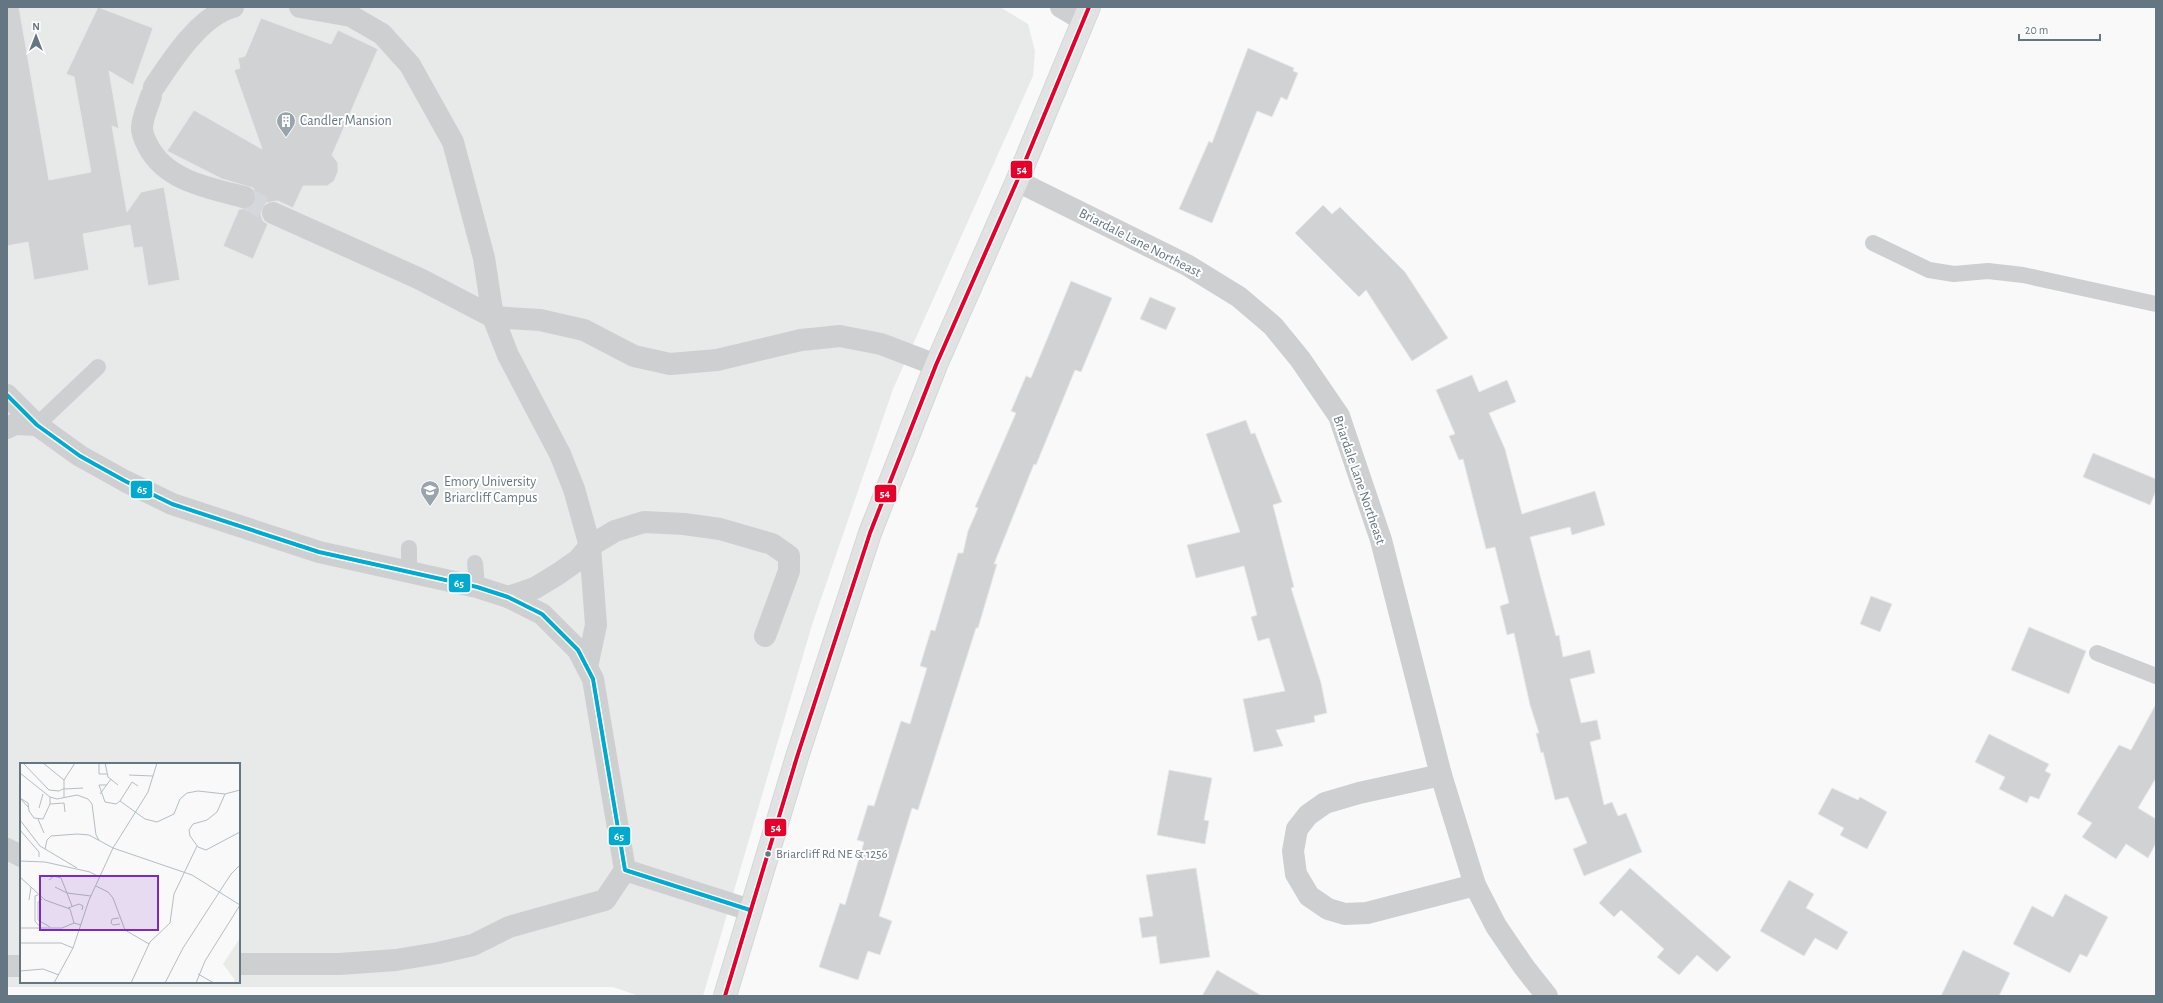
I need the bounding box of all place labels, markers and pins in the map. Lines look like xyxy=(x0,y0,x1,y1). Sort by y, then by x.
building icon: Candler Mansion xyxy=(275,110,297,138)
place label: Candler Mansion xyxy=(300,114,392,128)
place label: Emory University Briarcliff Campus xyxy=(444,475,537,505)
school or university icon: Emory University Briarcliff Campus xyxy=(419,479,441,507)
place label: Briarcliff Rd NE & 1256 xyxy=(776,848,888,861)
marker: Briarcliff Rd NE & 1256 xyxy=(763,849,773,859)

